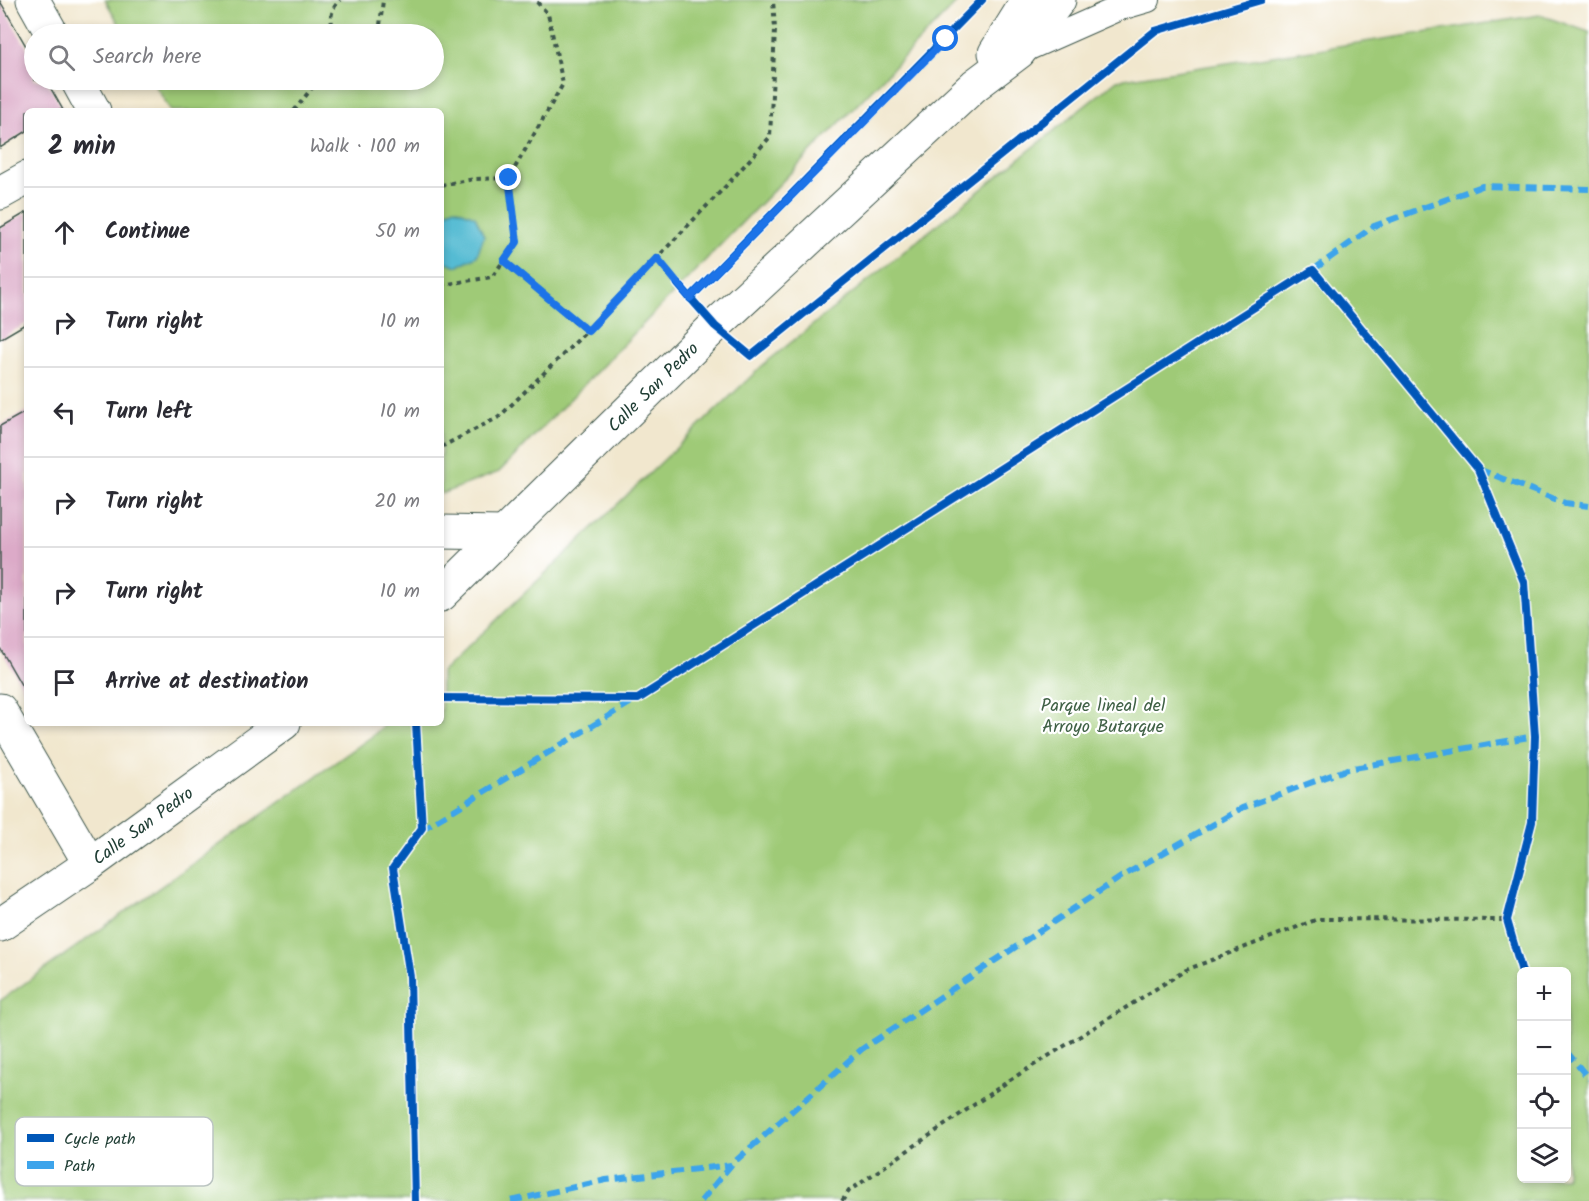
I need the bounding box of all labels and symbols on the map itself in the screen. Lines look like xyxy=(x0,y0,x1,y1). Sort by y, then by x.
route start xyxy=(932,25,958,51)
route end xyxy=(495,164,521,190)
street label: Calle San Pedro xyxy=(601,336,707,440)
park label: Parque lineal del Arroyo Butarque xyxy=(1041,692,1166,742)
street label: Calle San Pedro xyxy=(87,780,200,874)
legend xyxy=(15,1117,213,1186)
text: Cycle path xyxy=(64,1127,136,1152)
text: Path xyxy=(64,1154,95,1179)

